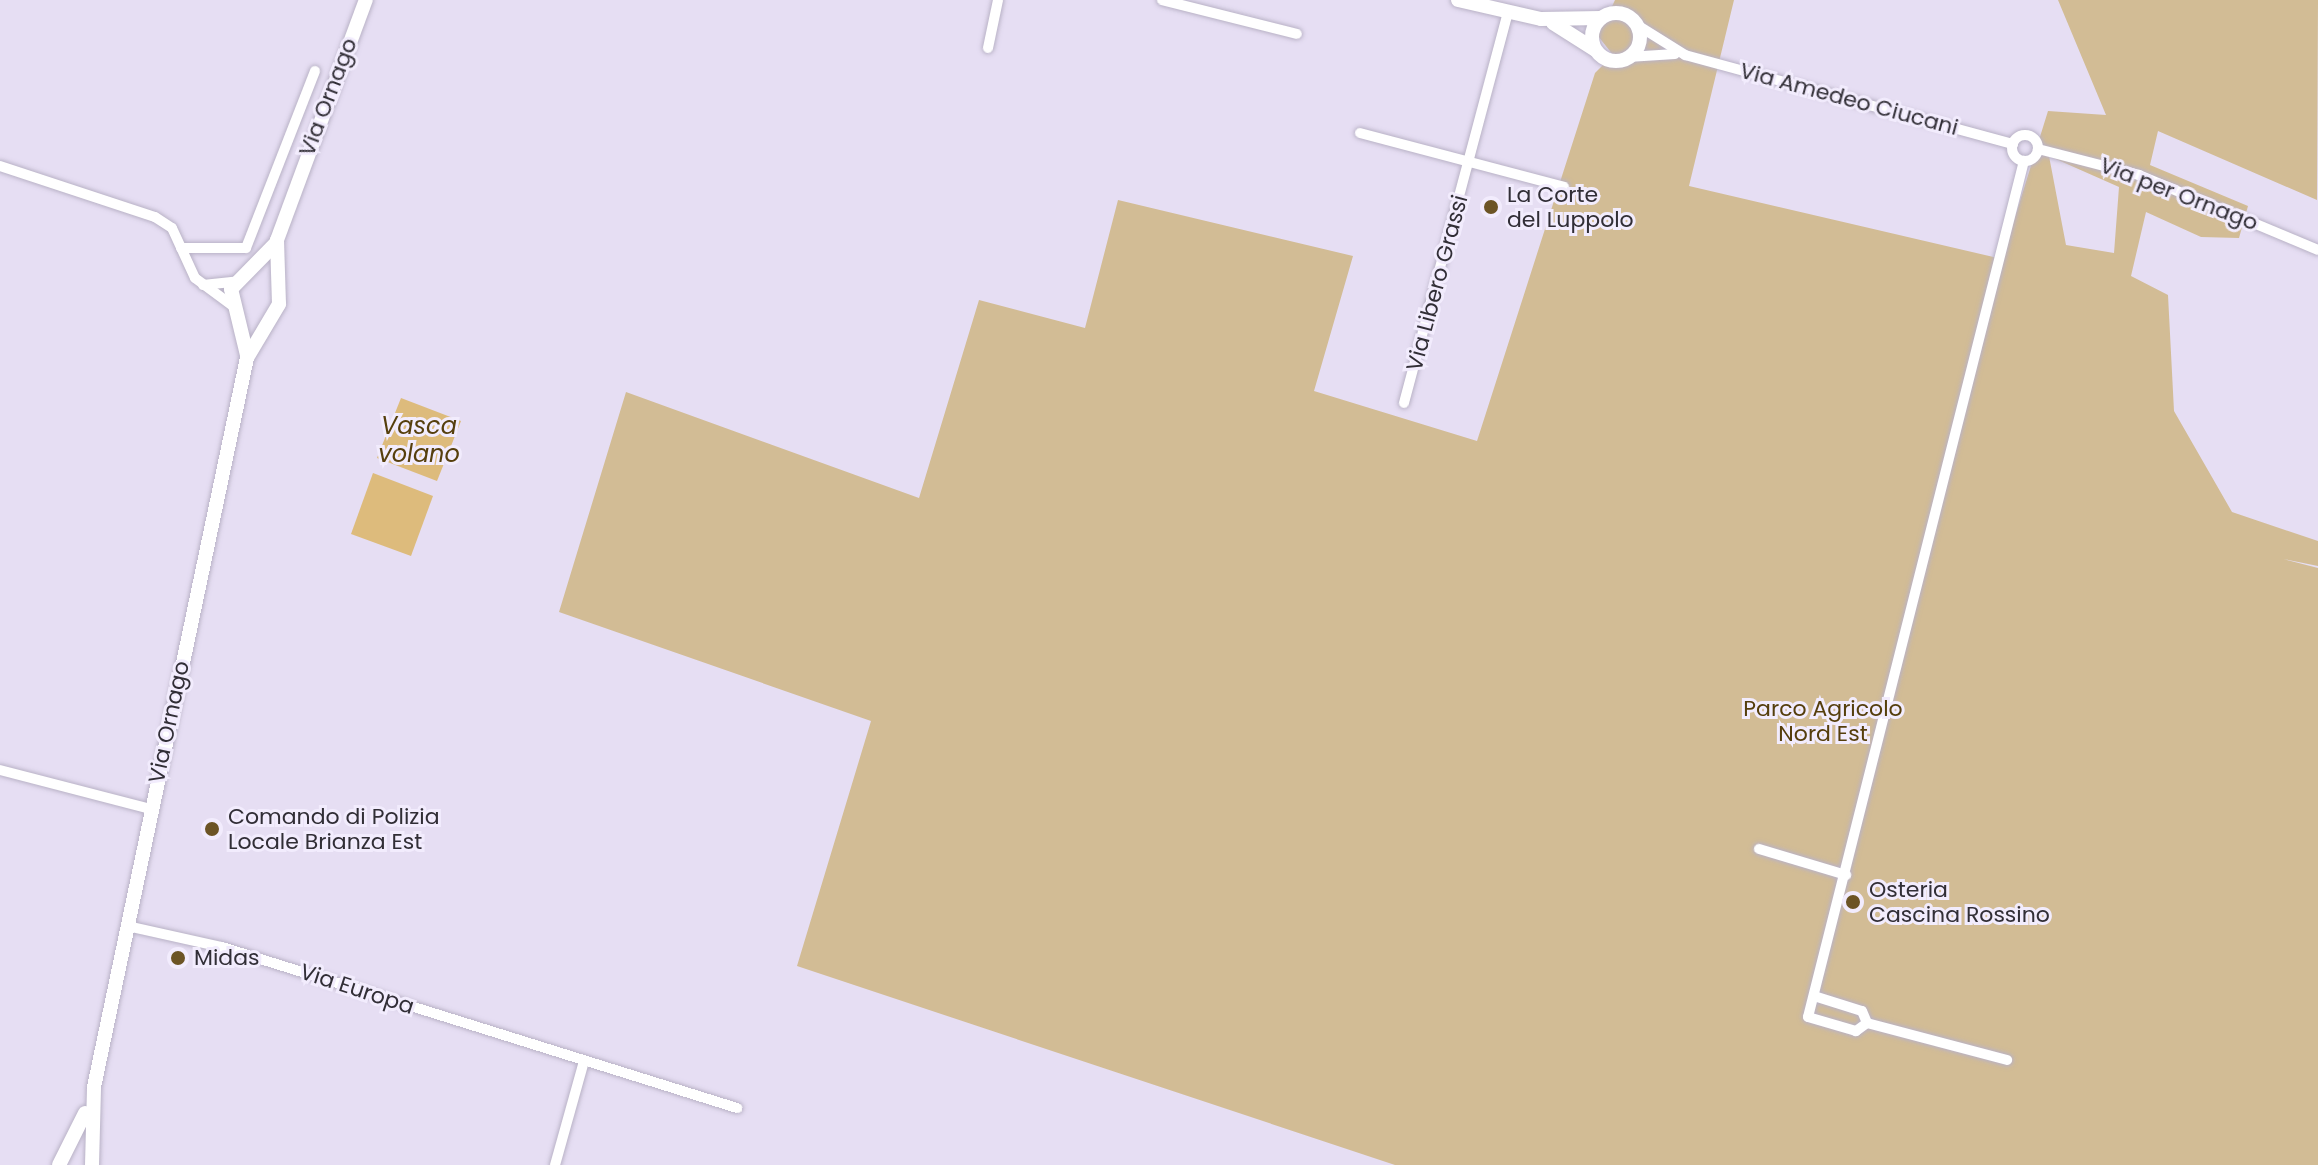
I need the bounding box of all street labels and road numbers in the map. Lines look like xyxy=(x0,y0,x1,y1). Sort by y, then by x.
street label: Via Ornago xyxy=(293,34,363,160)
street label: Via Amedeo Ciucani xyxy=(1737,57,1961,141)
street label: Via per Ornago xyxy=(2096,152,2262,236)
street label: Via Libero Grassi xyxy=(1401,192,1473,374)
street label: Via Ornago xyxy=(143,658,195,786)
street label: Via Europa xyxy=(297,958,417,1020)

